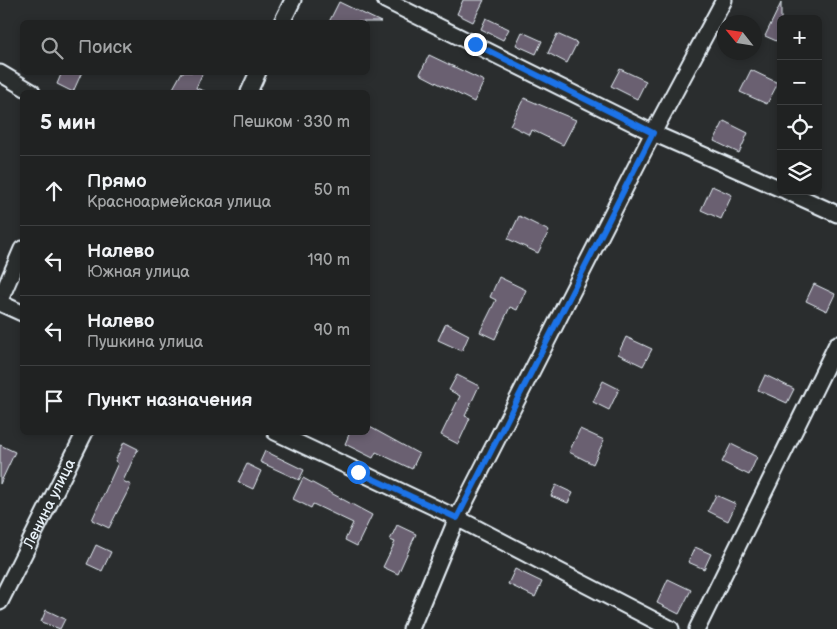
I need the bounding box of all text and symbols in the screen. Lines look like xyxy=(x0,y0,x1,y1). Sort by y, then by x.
north arrow xyxy=(717,15,762,60)
map controls xyxy=(777,15,822,195)
button: + xyxy=(777,15,822,60)
search box xyxy=(20,20,370,75)
route end xyxy=(464,33,487,56)
icon: search xyxy=(38,34,66,62)
text: Поиск xyxy=(78,36,132,59)
button: − xyxy=(777,60,822,105)
button: locate xyxy=(777,105,822,150)
text: 5 мин xyxy=(40,110,96,135)
text: Пешком · 330 m xyxy=(233,113,350,132)
button: layers xyxy=(777,150,822,195)
text: Прямо xyxy=(87,170,147,193)
icon: ahead xyxy=(40,177,68,205)
text: 50 m xyxy=(314,181,350,200)
text: Красноармейская улица xyxy=(87,193,271,212)
text: Налево xyxy=(87,240,154,263)
icon: left xyxy=(40,247,68,275)
text: 190 m xyxy=(308,251,350,270)
text: Южная улица xyxy=(87,263,190,282)
text: Налево xyxy=(87,310,154,333)
icon: left xyxy=(40,317,68,345)
text: 90 m xyxy=(314,321,350,340)
text: Пушкина улица xyxy=(87,333,203,352)
icon: arrive xyxy=(40,387,68,415)
text: Пункт назначения xyxy=(87,389,252,412)
street label: Ленина улица xyxy=(19,456,80,553)
route start xyxy=(347,461,370,484)

